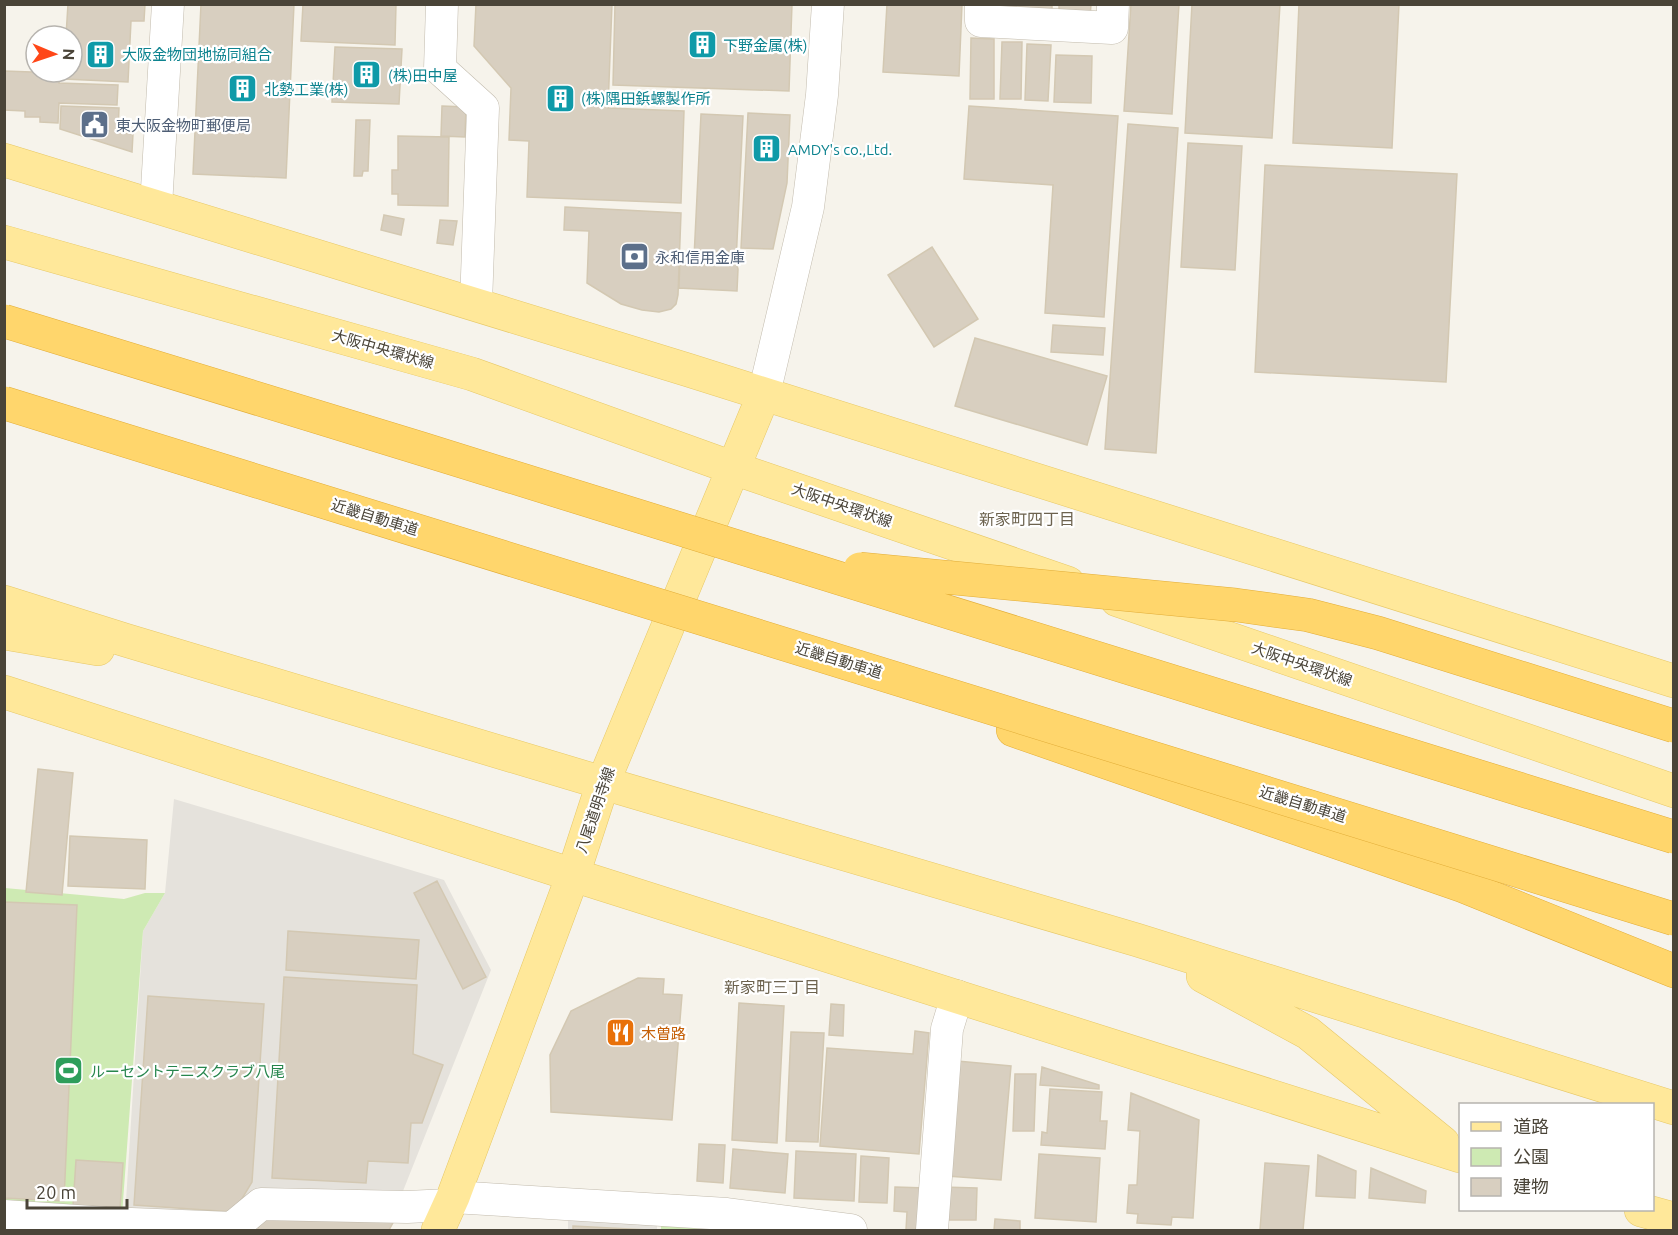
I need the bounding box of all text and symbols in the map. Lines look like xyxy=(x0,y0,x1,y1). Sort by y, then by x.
north arrow xyxy=(24,24,84,84)
building icon: 下野金属(株) xyxy=(686,29,718,61)
place label: 下野金属(株) xyxy=(723,37,807,54)
building icon: 大阪金物団地協同組合 xyxy=(85,38,117,70)
place label: 大阪金物団地協同組合 xyxy=(122,46,272,63)
text: N xyxy=(60,48,78,61)
building icon: (株)田中屋 xyxy=(351,59,383,91)
place label: (株)田中屋 xyxy=(388,67,457,84)
building icon: 北勢工業(株) xyxy=(227,73,259,105)
place label: 北勢工業(株) xyxy=(264,81,348,98)
building icon: (株)隅田鋲螺製作所 xyxy=(544,82,576,114)
place label: (株)隅田鋲螺製作所 xyxy=(581,90,710,107)
public building icon: 東大阪金物町郵便局 xyxy=(79,109,111,141)
place label: 東大阪金物町郵便局 xyxy=(116,117,251,134)
building icon: AMDY's co.,Ltd. xyxy=(751,133,783,165)
place label: AMDY's co.,Ltd. xyxy=(788,141,892,158)
bank icon: 永和信用金庫 xyxy=(618,241,650,273)
place label: 永和信用金庫 xyxy=(655,249,745,266)
street label: 大阪中央環状線 xyxy=(330,326,436,372)
street label: 大阪中央環状線 xyxy=(790,480,894,530)
street label: 近畿自動車道 xyxy=(329,496,421,538)
district label: 新家町四丁目 xyxy=(979,510,1075,528)
street label: 近畿自動車道 xyxy=(793,639,885,681)
street label: 大阪中央環状線 xyxy=(1250,639,1354,689)
street label: 八尾道明寺線 xyxy=(572,765,618,855)
street label: 近畿自動車道 xyxy=(1257,783,1349,825)
district label: 新家町三丁目 xyxy=(724,978,820,996)
restaurant icon: 木曽路 xyxy=(604,1017,636,1049)
place label: 木曽路 xyxy=(641,1025,686,1042)
sports icon: ルーセントテニスクラブ八尾 xyxy=(53,1055,85,1087)
place label: ルーセントテニスクラブ八尾 xyxy=(90,1063,285,1080)
legend xyxy=(1459,1103,1654,1211)
text: 道路 xyxy=(1513,1116,1549,1136)
text: 公園 xyxy=(1513,1146,1549,1166)
scale bar xyxy=(27,1172,128,1210)
text: 建物 xyxy=(1513,1176,1549,1196)
text: 20 m xyxy=(36,1182,76,1202)

